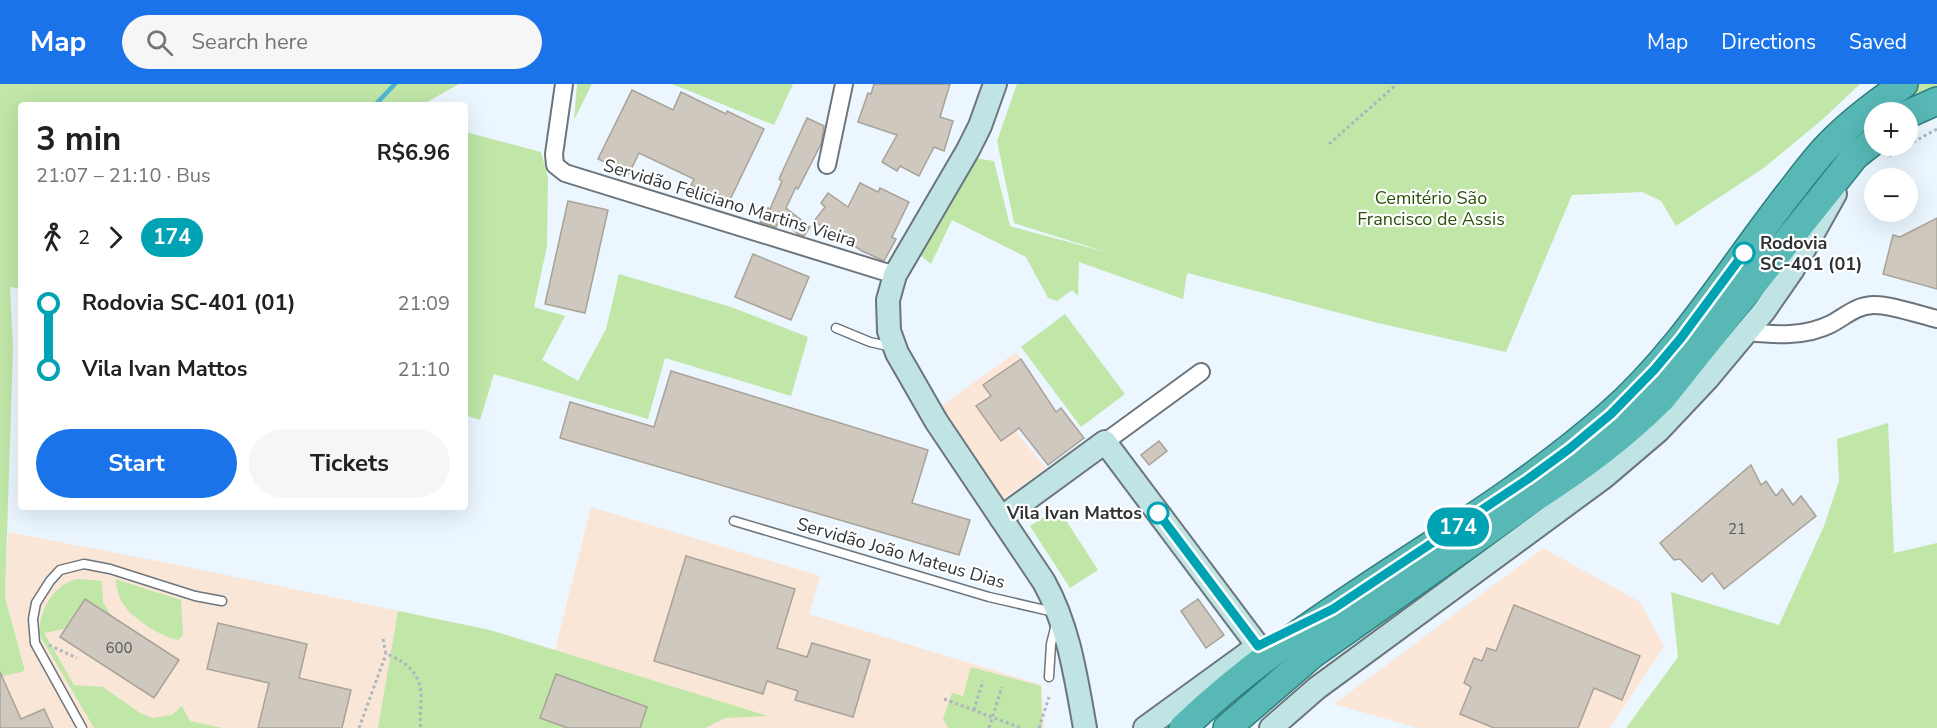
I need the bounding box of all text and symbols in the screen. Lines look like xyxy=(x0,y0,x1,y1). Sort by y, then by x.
search box xyxy=(122,15,542,69)
text: Map xyxy=(30,23,86,61)
icon: search xyxy=(143,26,176,59)
text: Search here xyxy=(191,27,308,57)
text: Map xyxy=(1647,28,1688,56)
text: Directions xyxy=(1721,28,1816,56)
text: Saved xyxy=(1849,28,1907,56)
map controls xyxy=(1864,102,1918,222)
button: + xyxy=(1864,102,1918,156)
text: 3 min xyxy=(36,117,121,162)
text: R$6.96 xyxy=(377,138,450,168)
street label: Servidão Feliciano Martins Vieira xyxy=(601,153,859,253)
text: 21:07 – 21:10 · Bus xyxy=(36,162,211,189)
button: − xyxy=(1864,168,1918,222)
park label: Cemitério São Francisco de Assis xyxy=(1357,186,1505,231)
icon: walk xyxy=(36,221,69,254)
icon: forward xyxy=(99,221,132,254)
text: 174 xyxy=(153,223,191,251)
text: 2 xyxy=(78,224,90,251)
place label: Rodovia SC-401 (01) xyxy=(1760,231,1863,276)
marker: Rodovia SC-401 (01) xyxy=(1733,242,1755,264)
text: Rodovia SC-401 (01) xyxy=(82,288,296,318)
text: 21:09 xyxy=(397,290,450,317)
text: Vila Ivan Mattos xyxy=(82,354,247,384)
text: 21:10 xyxy=(397,356,450,383)
button: Start xyxy=(36,429,237,498)
button: Tickets xyxy=(249,429,450,498)
place label: Vila Ivan Mattos xyxy=(1006,501,1142,525)
marker: Vila Ivan Mattos xyxy=(1147,502,1169,524)
line badge: 174 xyxy=(1424,508,1492,546)
street label: Servidão João Mateus Dias xyxy=(794,512,1008,594)
text: 174 xyxy=(1439,513,1477,541)
house number: 21 xyxy=(1728,519,1746,539)
house number: 600 xyxy=(105,638,133,658)

